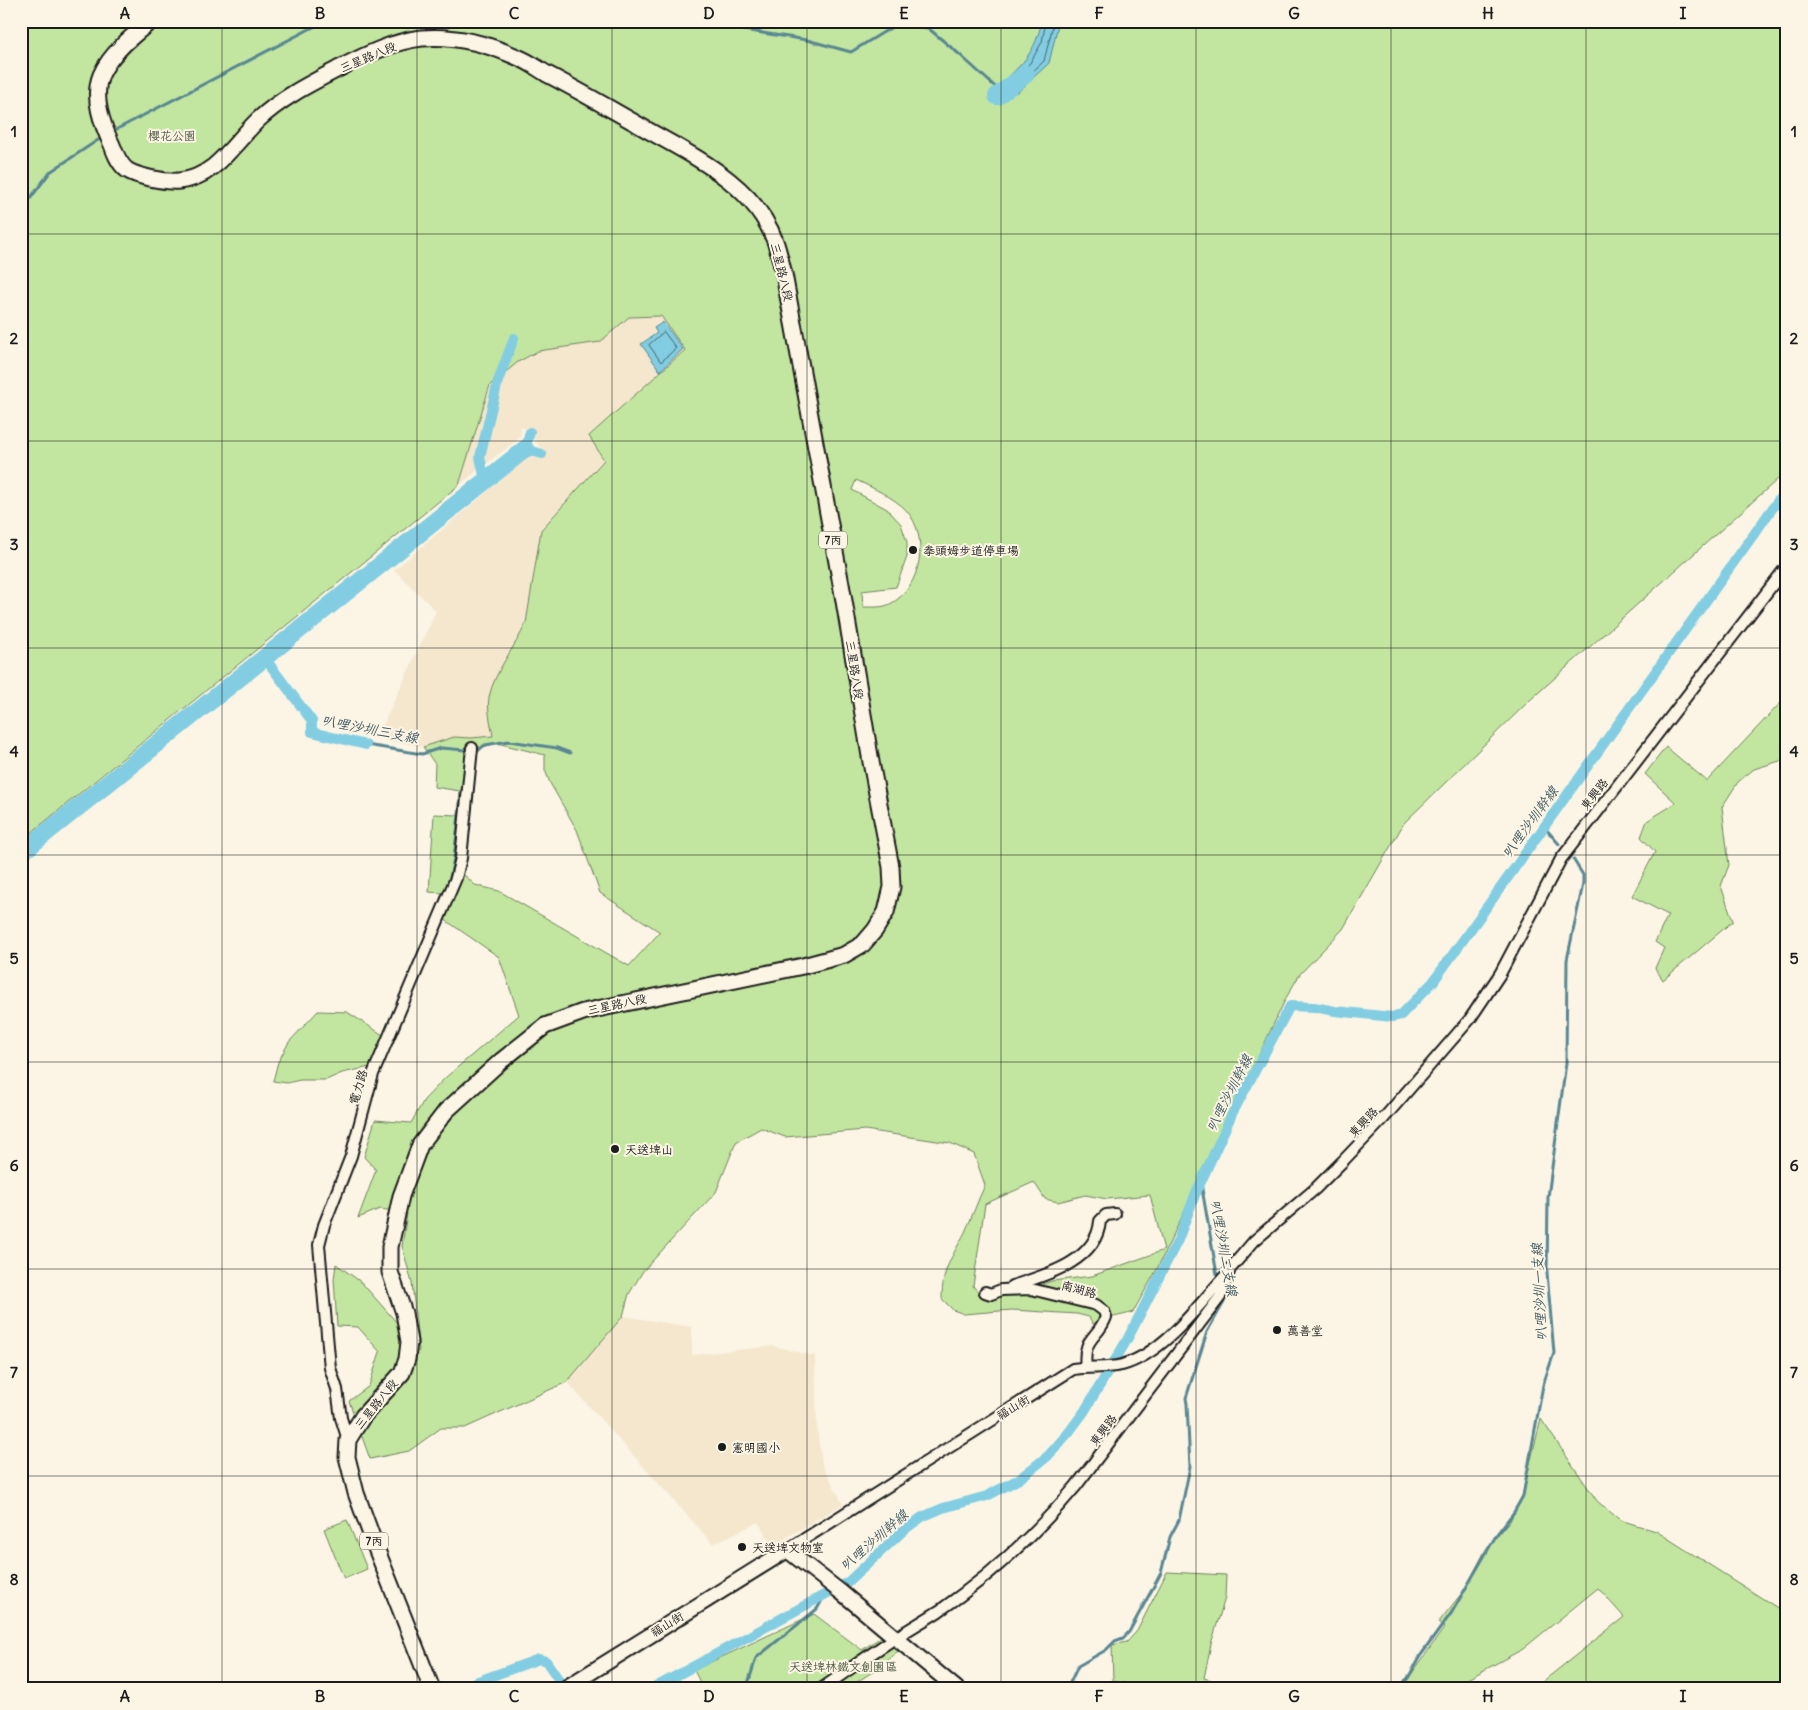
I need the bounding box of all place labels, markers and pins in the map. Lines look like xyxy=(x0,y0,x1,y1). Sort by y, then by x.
place label: 拳頭姆步道停車場 xyxy=(923,543,1019,558)
marker: 拳頭姆步道停車場 xyxy=(907,544,919,556)
place label: 天送埤山 xyxy=(625,1142,673,1157)
marker: 天送埤山 xyxy=(609,1143,621,1155)
place label: 萬善堂 xyxy=(1287,1323,1323,1338)
marker: 萬善堂 xyxy=(1271,1324,1283,1336)
place label: 憲明國小 xyxy=(732,1440,780,1455)
marker: 憲明國小 xyxy=(716,1441,728,1453)
place label: 天送埤文物室 xyxy=(752,1540,824,1555)
marker: 天送埤文物室 xyxy=(736,1541,748,1553)

